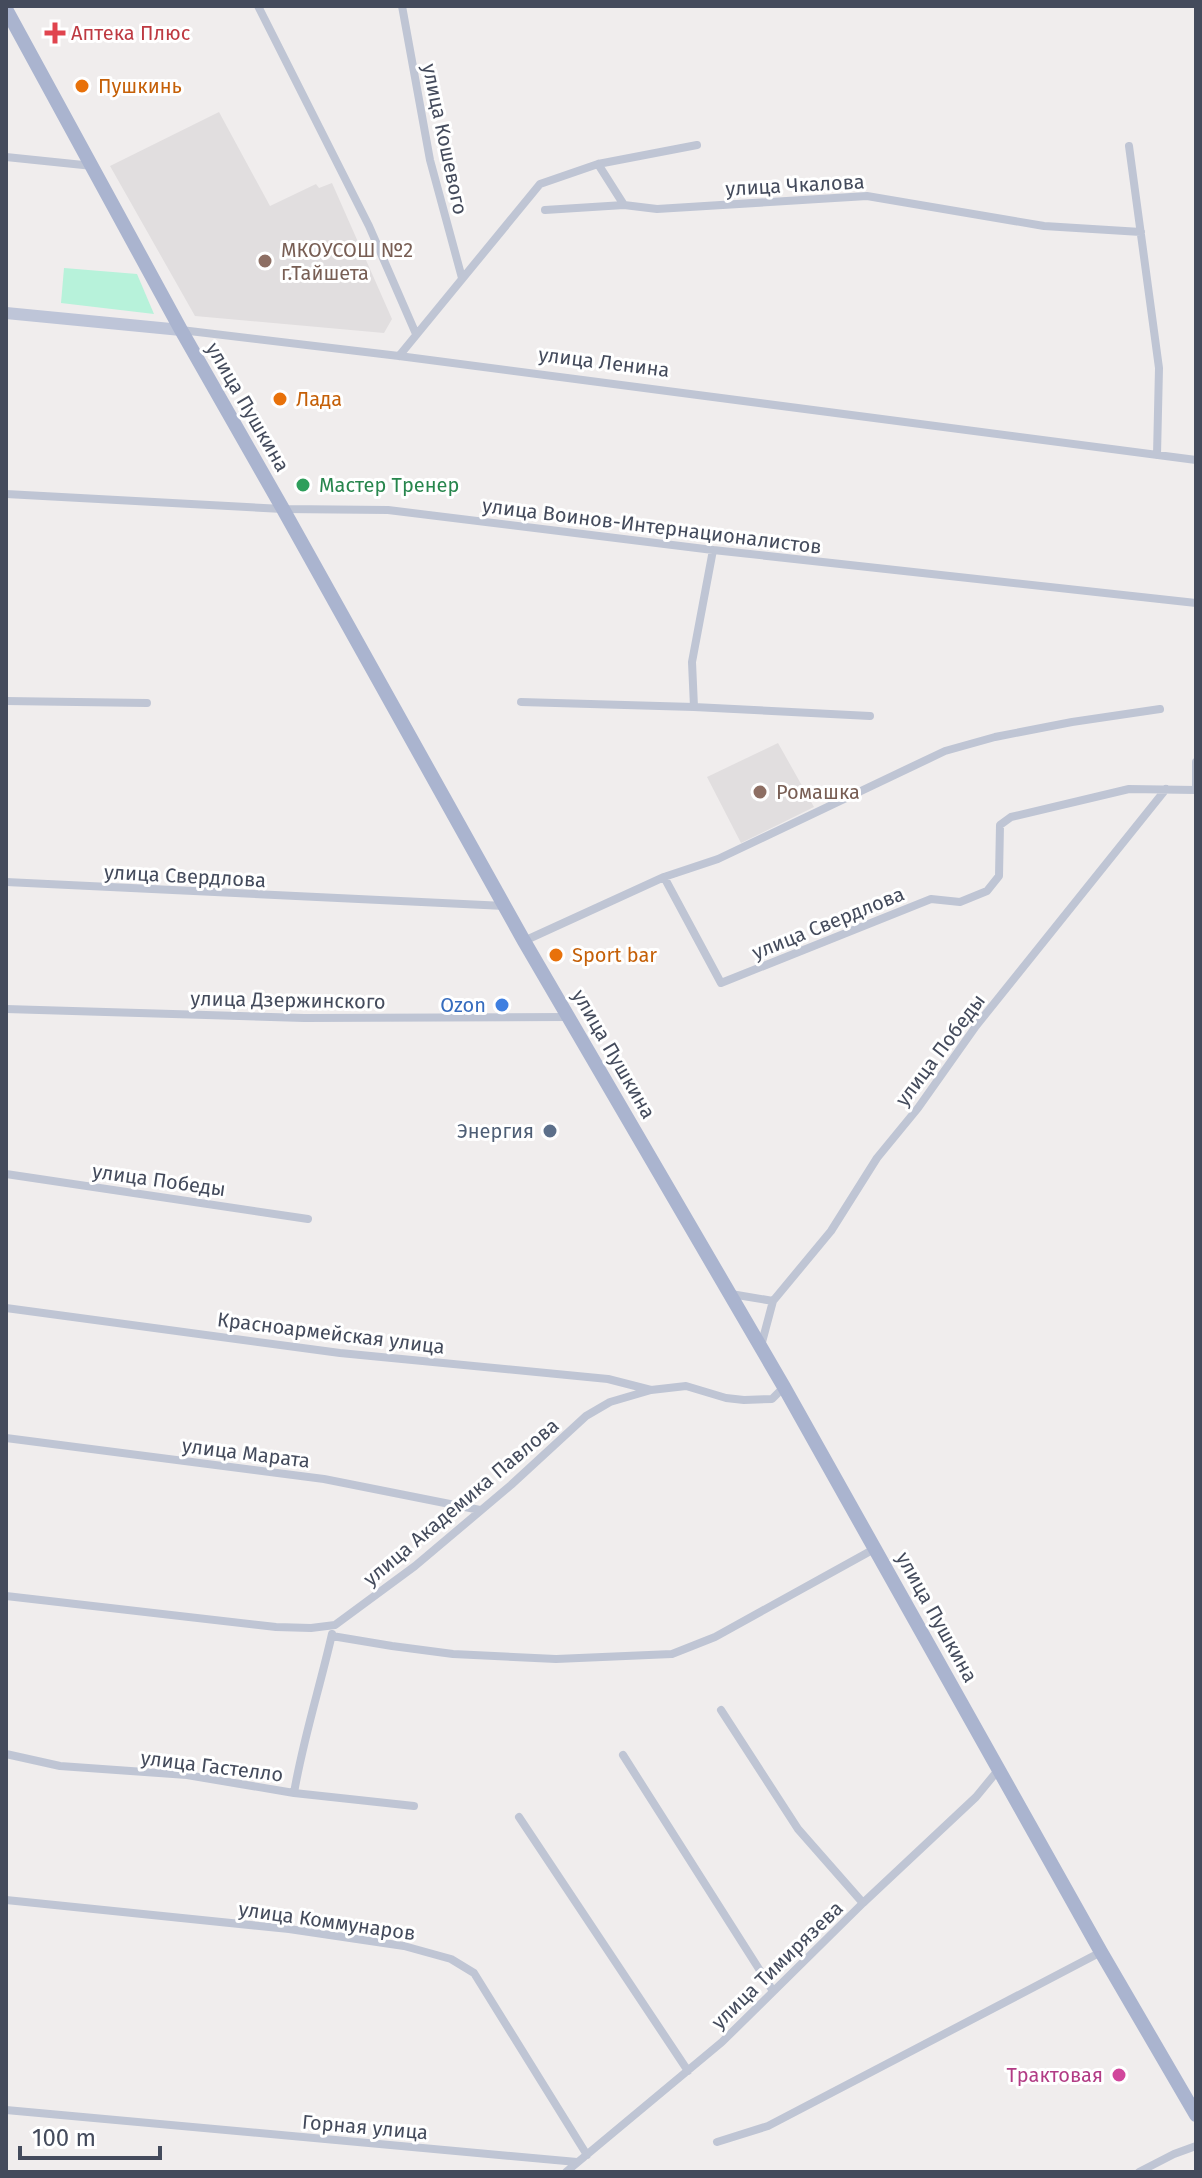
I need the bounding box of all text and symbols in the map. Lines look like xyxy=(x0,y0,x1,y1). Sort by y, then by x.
place label: Аптека Плюс xyxy=(71,21,190,45)
marker: Аптека Плюс xyxy=(46,24,64,42)
street label: улица Кошевого xyxy=(417,61,473,217)
place label: Пушкинь xyxy=(98,74,182,98)
marker: Пушкинь xyxy=(73,77,91,95)
street label: улица Чкалова xyxy=(725,169,865,201)
place label: МКОУСОШ №2 г.Тайшета xyxy=(281,238,413,285)
marker: МКОУСОШ №2 г.Тайшета xyxy=(256,252,274,270)
street label: улица Пушкина xyxy=(201,338,295,476)
street label: улица Ленина xyxy=(537,342,671,382)
place label: Лада xyxy=(296,387,342,411)
marker: Лада xyxy=(271,390,289,408)
place label: Мастер Тренер xyxy=(319,473,459,497)
marker: Мастер Тренер xyxy=(294,476,312,494)
street label: улица Воинов-Интернационалистов xyxy=(481,493,823,559)
place label: Ромашка xyxy=(776,780,860,804)
marker: Ромашка xyxy=(751,783,769,801)
street label: улица Свердлова xyxy=(103,860,267,892)
street label: улица Свердлова xyxy=(748,882,908,964)
place label: Sport bar xyxy=(572,943,657,967)
marker: Sport bar xyxy=(547,946,565,964)
street label: улица Пушкина xyxy=(567,985,661,1123)
street label: улица Дзержинского xyxy=(190,986,386,1014)
street label: улица Победы xyxy=(890,989,990,1111)
place label: Ozon xyxy=(440,993,486,1017)
marker: Ozon xyxy=(493,996,511,1014)
place label: Энергия xyxy=(457,1119,534,1143)
marker: Энергия xyxy=(541,1122,559,1140)
street label: улица Победы xyxy=(91,1159,227,1201)
street label: Красноармейская улица xyxy=(216,1307,446,1359)
street label: улица Академика Павлова xyxy=(358,1413,564,1591)
street label: улица Марата xyxy=(181,1433,311,1473)
street label: улица Пушкина xyxy=(891,1548,983,1686)
street label: улица Гастелло xyxy=(139,1745,285,1787)
street label: улица Тимирязева xyxy=(706,1896,848,2034)
street label: улица Коммунаров xyxy=(237,1897,417,1945)
place label: Трактовая xyxy=(1007,2063,1103,2087)
marker: Трактовая xyxy=(1110,2066,1128,2084)
scale bar xyxy=(20,2110,160,2160)
street label: Горная улица xyxy=(301,2110,429,2144)
text: 100 m xyxy=(32,2124,96,2152)

